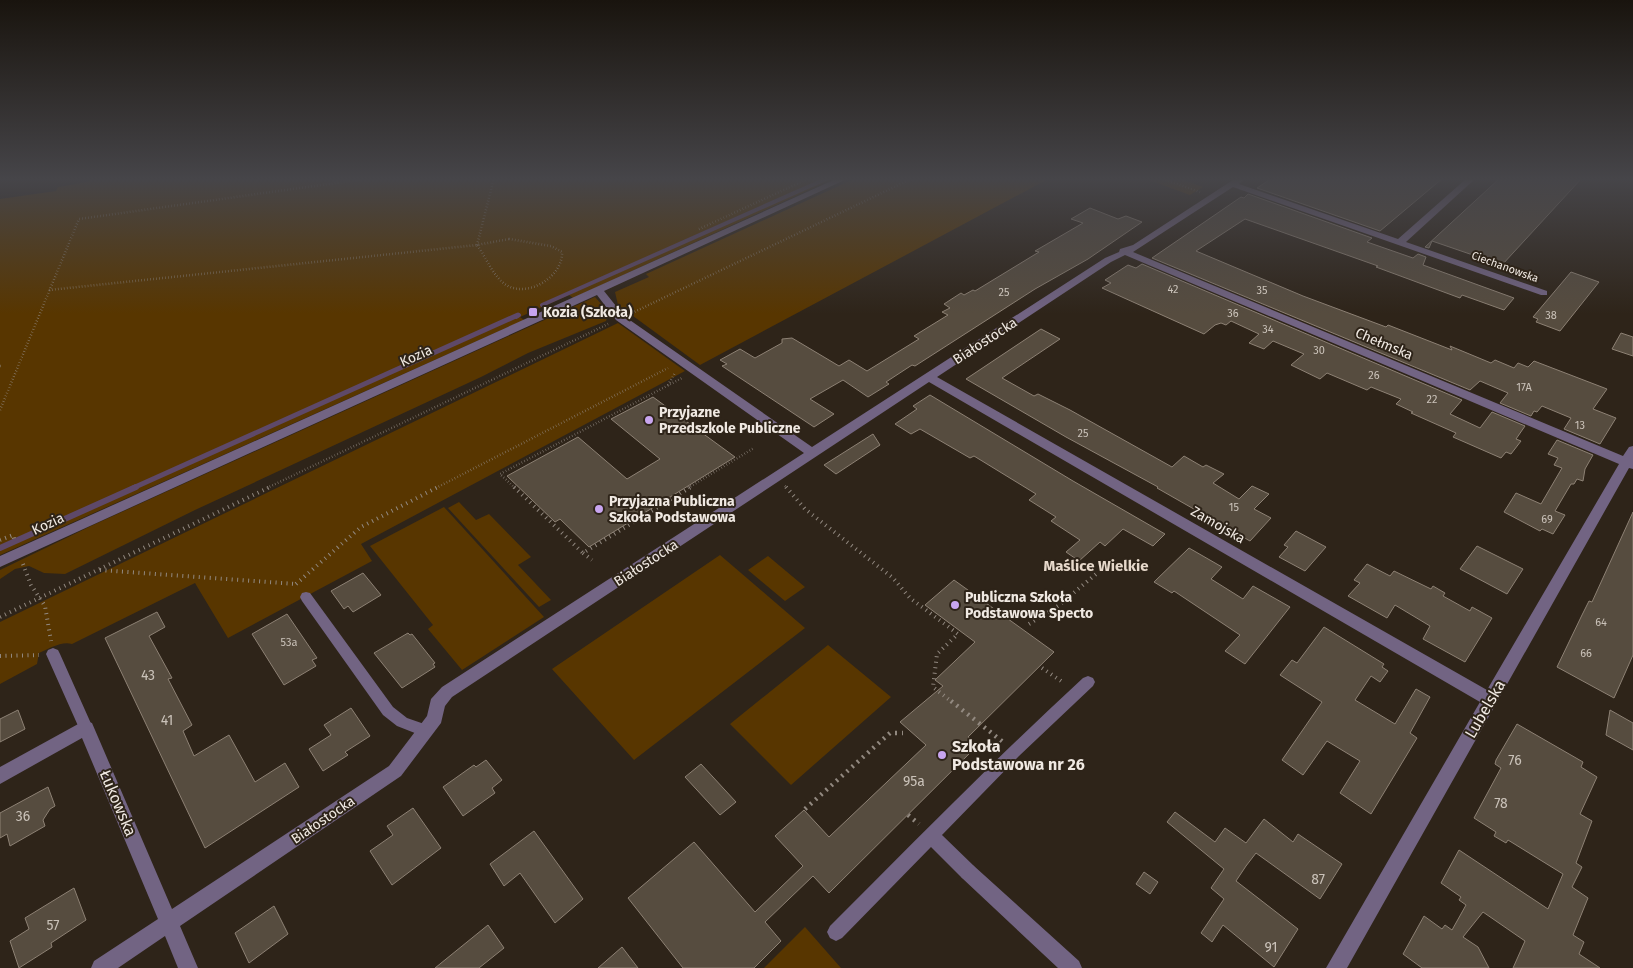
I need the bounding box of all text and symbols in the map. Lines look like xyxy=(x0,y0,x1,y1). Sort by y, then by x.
street label: Ciechanowska xyxy=(1470,249,1540,285)
house number: 42 xyxy=(1167,283,1179,296)
house number: 35 xyxy=(1257,284,1268,297)
house number: 25 xyxy=(999,286,1010,299)
place label: Kozia (Szkoła) xyxy=(543,304,633,321)
marker: Kozia (Szkoła) xyxy=(527,306,539,318)
house number: 36 xyxy=(1227,307,1239,320)
house number: 38 xyxy=(1545,309,1557,322)
street label: Białostocka xyxy=(950,314,1020,368)
house number: 34 xyxy=(1262,323,1274,336)
street label: Chełmska xyxy=(1353,324,1415,364)
street label: Kozia xyxy=(397,341,435,371)
house number: 30 xyxy=(1313,344,1325,357)
house number: 26 xyxy=(1368,369,1380,382)
house number: 17A xyxy=(1516,381,1533,394)
house number: 22 xyxy=(1427,393,1437,406)
place label: Przyjazne Przedszkole Publiczne xyxy=(659,404,801,437)
marker: Przyjazne Przedszkole Publiczne xyxy=(643,414,655,426)
house number: 13 xyxy=(1575,419,1585,432)
house number: 25 xyxy=(1078,427,1089,440)
place label: Przyjazna Publiczna Szkoła Podstawowa xyxy=(609,493,736,526)
house number: 15 xyxy=(1229,501,1240,514)
marker: Przyjazna Publiczna Szkoła Podstawowa xyxy=(593,503,605,515)
street label: Zamojska xyxy=(1188,503,1248,547)
street label: Kozia xyxy=(29,509,67,539)
house number: 69 xyxy=(1541,513,1553,526)
street label: Białostocka xyxy=(611,536,681,590)
district label: Maślice Wielkie xyxy=(1044,557,1148,575)
place label: Publiczna Szkoła Podstawowa Specto xyxy=(965,589,1093,622)
marker: Publiczna Szkoła Podstawowa Specto xyxy=(949,599,961,611)
house number: 64 xyxy=(1595,616,1607,629)
house number: 53a xyxy=(281,636,297,649)
house number: 66 xyxy=(1580,647,1592,660)
house number: 43 xyxy=(141,667,155,684)
street label: Lubelska xyxy=(1461,676,1509,742)
house number: 41 xyxy=(161,712,173,729)
place label: Szkoła Podstawowa nr 26 xyxy=(952,737,1085,774)
marker: Szkoła Podstawowa nr 26 xyxy=(936,749,948,761)
house number: 76 xyxy=(1508,752,1522,769)
street label: Łukowska xyxy=(96,767,140,839)
house number: 95a xyxy=(903,773,925,790)
street label: Białostocka xyxy=(288,792,358,848)
house number: 78 xyxy=(1494,795,1508,812)
house number: 36 xyxy=(16,808,30,825)
house number: 87 xyxy=(1311,871,1325,888)
house number: 57 xyxy=(47,917,59,934)
house number: 91 xyxy=(1264,939,1278,956)

